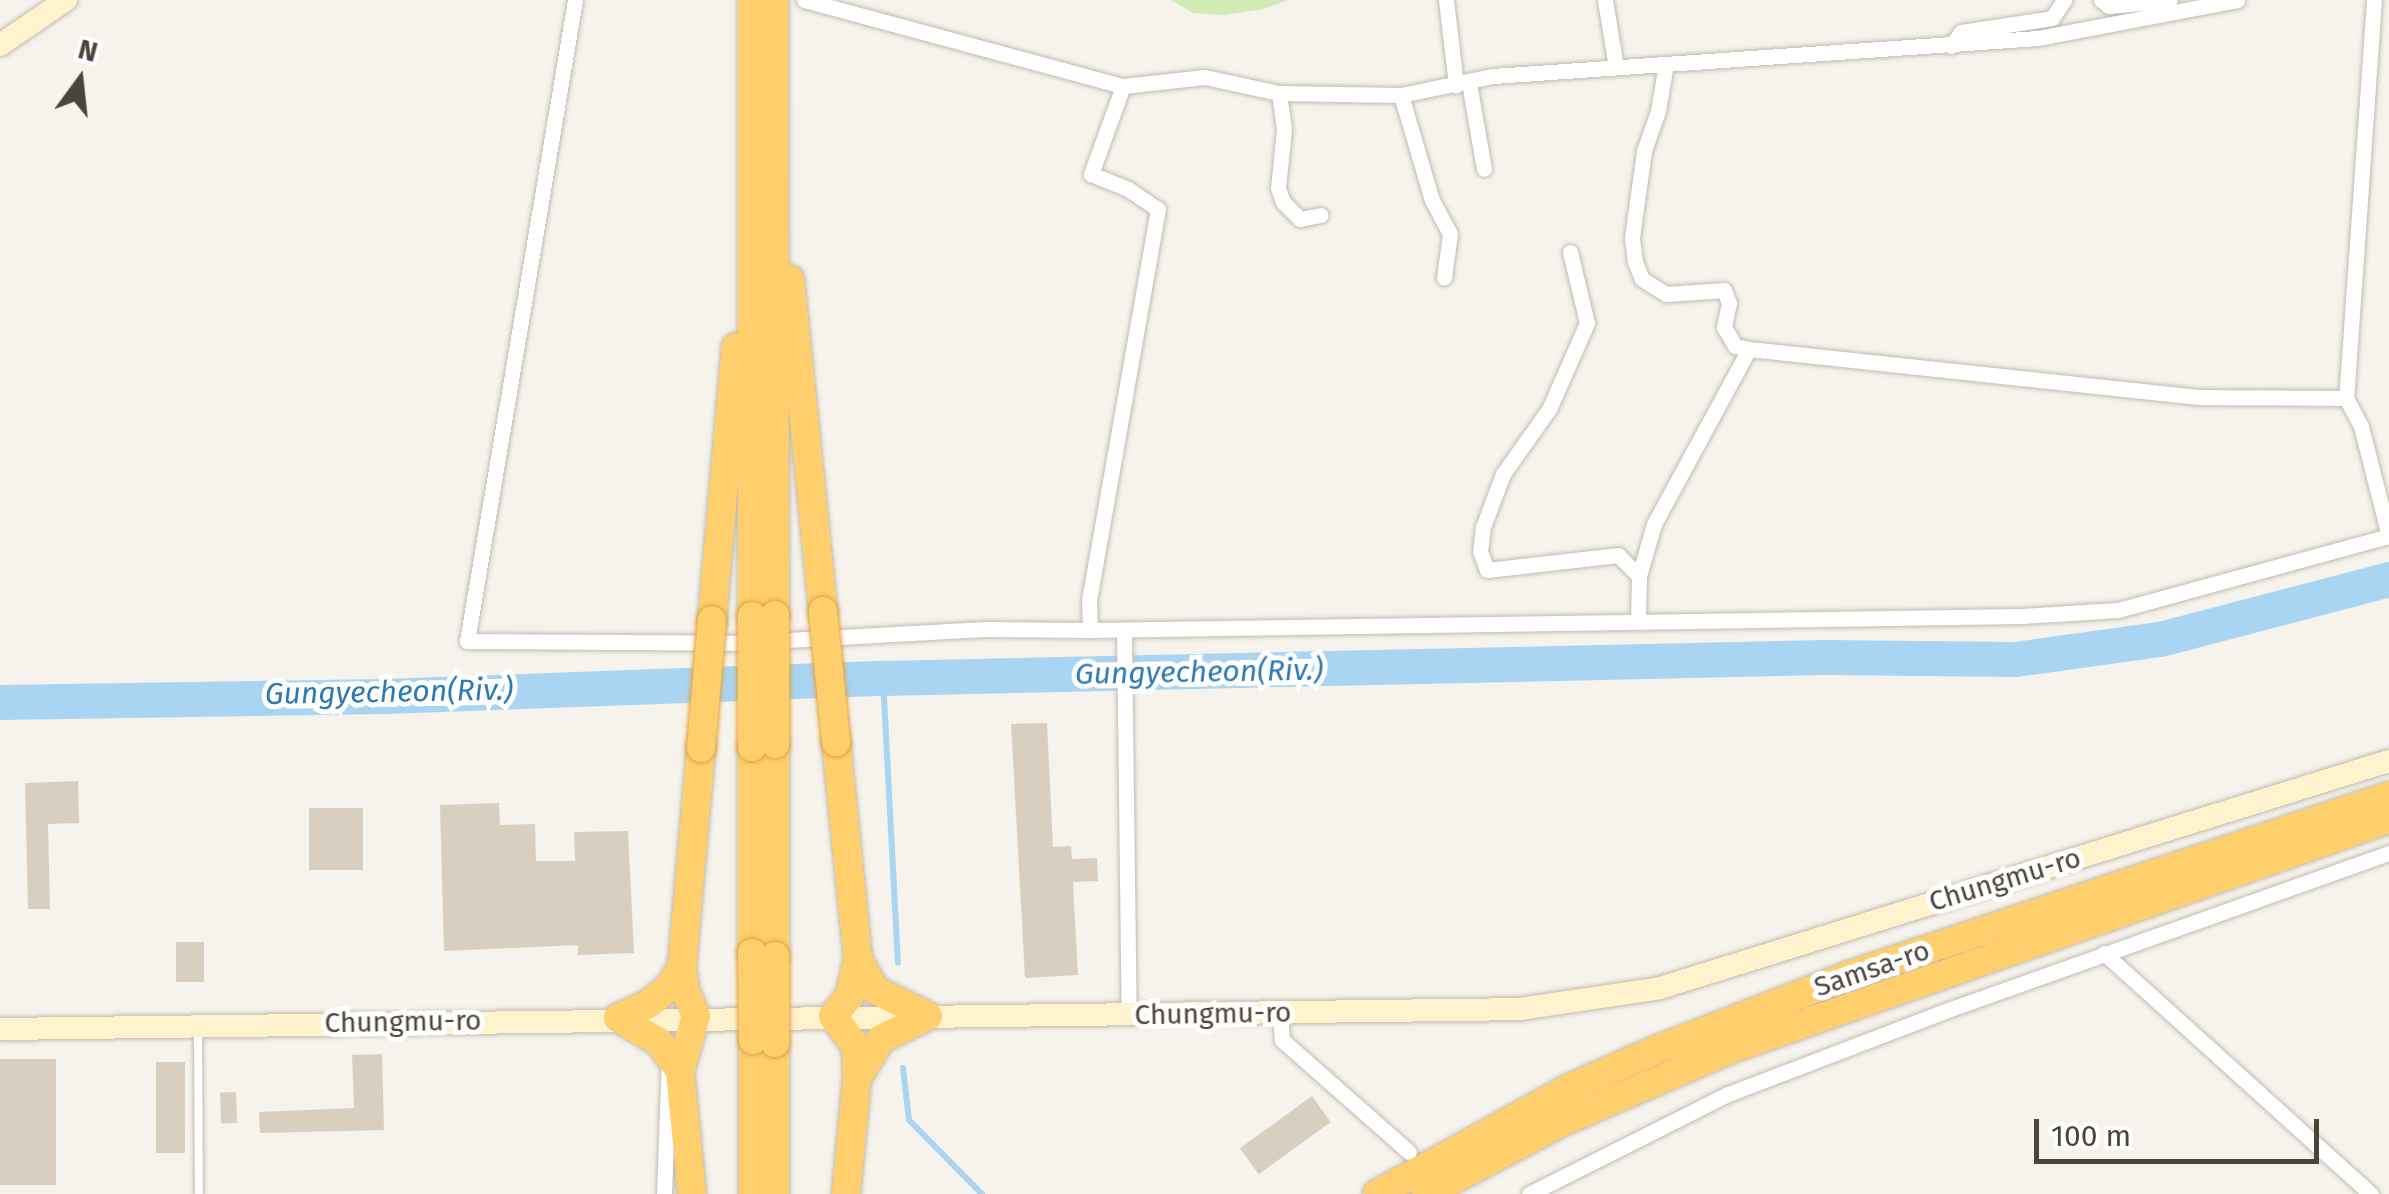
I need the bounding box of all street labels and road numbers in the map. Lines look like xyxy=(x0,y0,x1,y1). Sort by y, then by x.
street label: Chungmu-ro xyxy=(1925,841,2085,919)
street label: Samsa-ro xyxy=(1810,934,1934,1004)
street label: Chungmu-ro xyxy=(1134,996,1292,1032)
street label: Chungmu-ro xyxy=(324,1004,482,1040)

